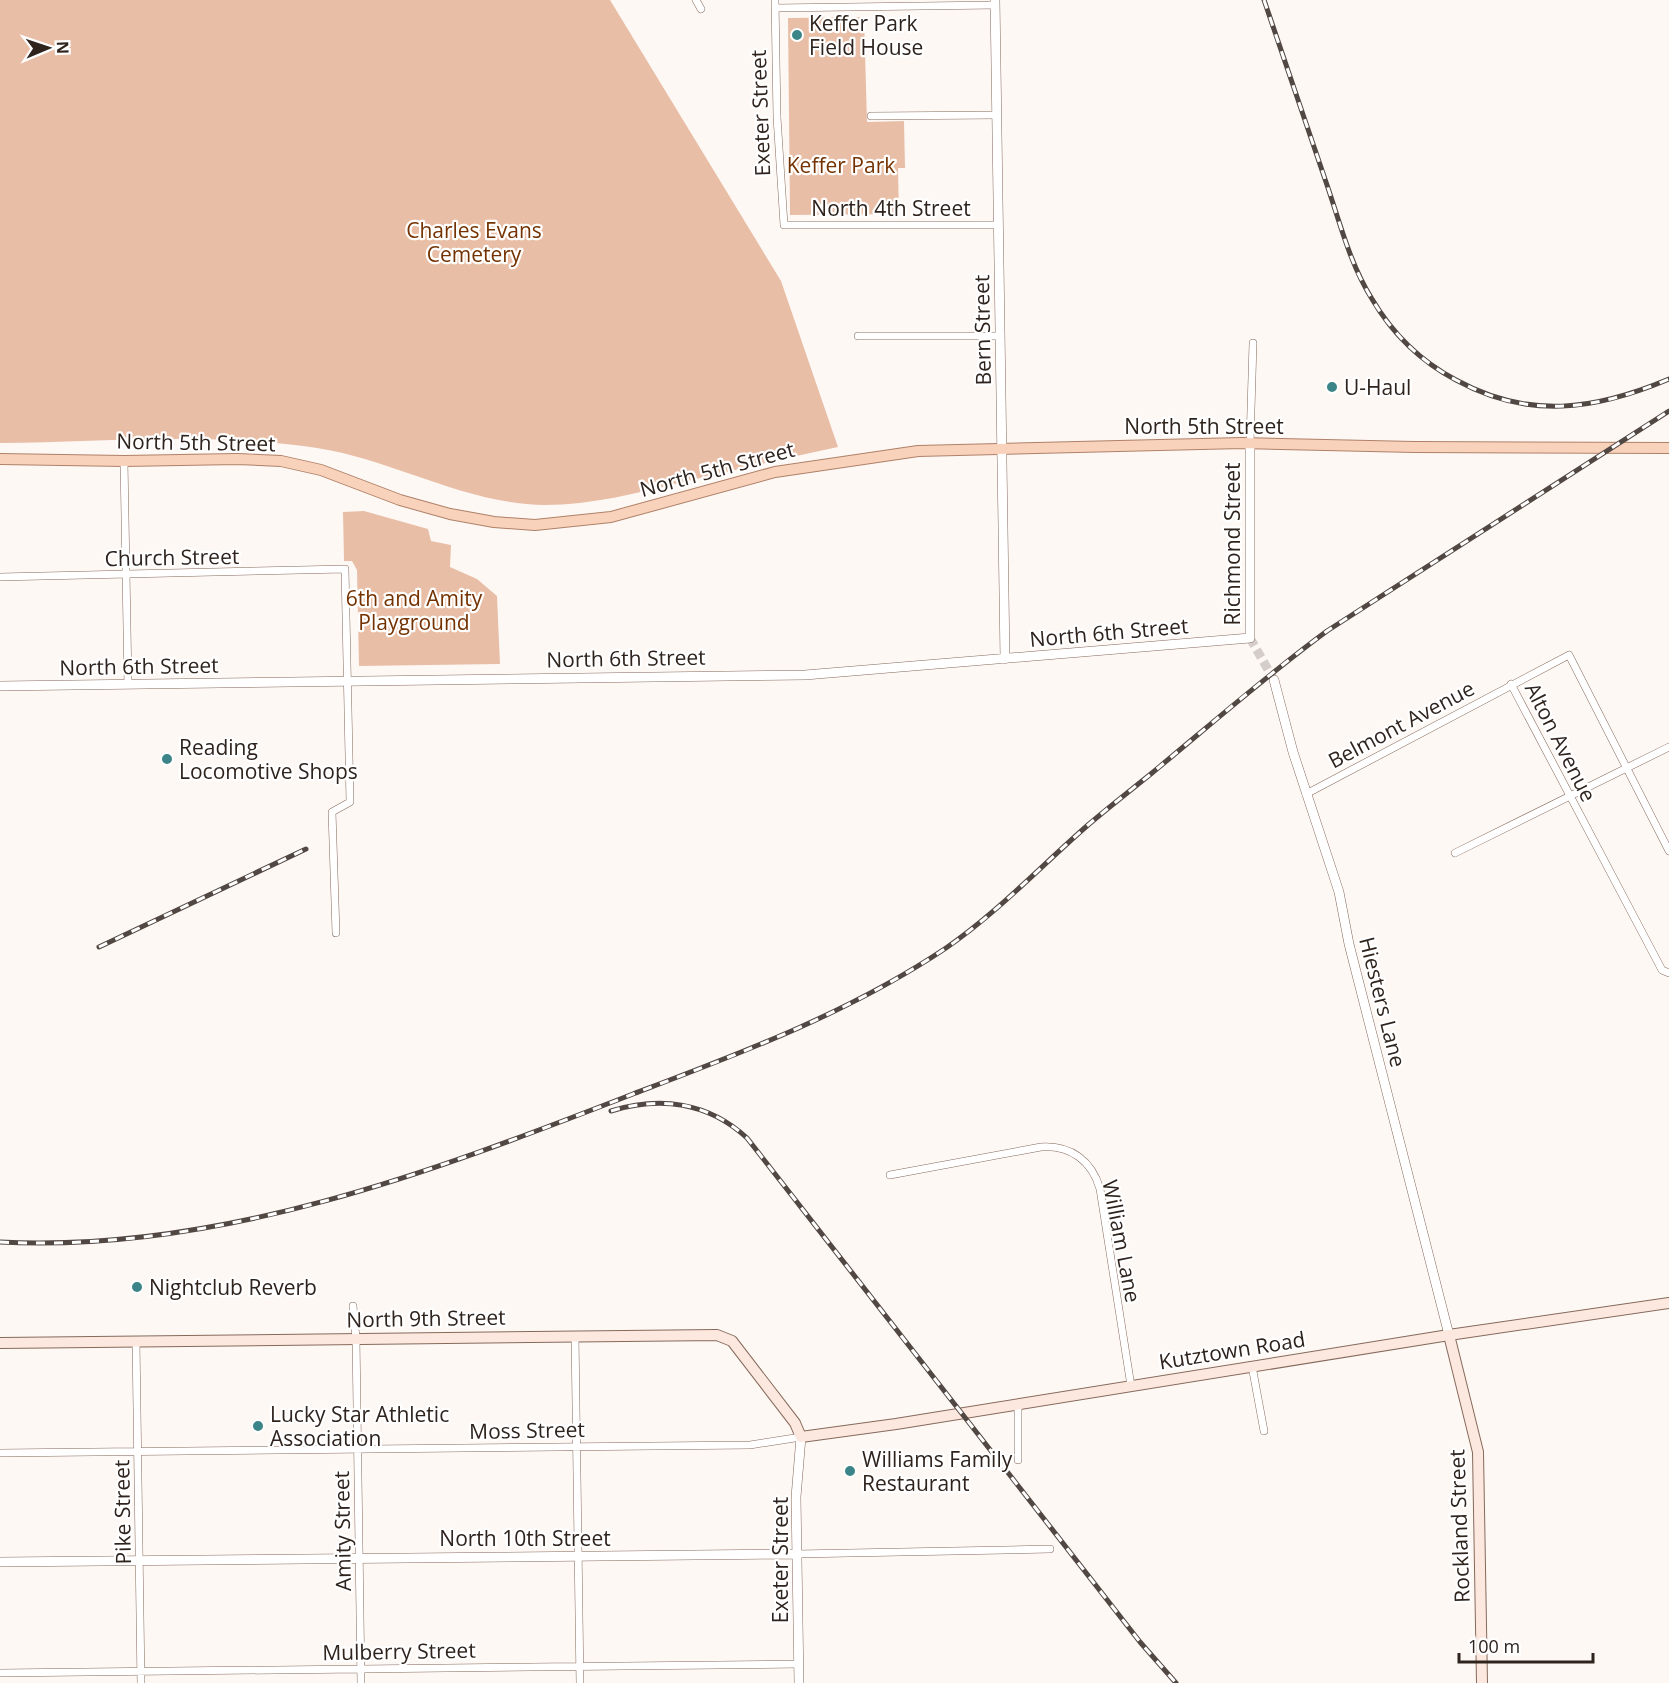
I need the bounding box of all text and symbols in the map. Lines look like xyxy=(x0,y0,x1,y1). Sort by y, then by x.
place label: Keffer Park Field House xyxy=(809,9,923,61)
north arrow xyxy=(18,18,78,78)
marker: Keffer Park Field House xyxy=(790,28,804,42)
text: N xyxy=(52,41,74,54)
street label: Exeter Street xyxy=(744,49,776,177)
park label: Keffer Park xyxy=(787,151,895,179)
street label: North 4th Street xyxy=(811,194,971,222)
park label: Charles Evans Cemetery xyxy=(406,216,542,268)
street label: Bern Street xyxy=(967,274,997,386)
place label: U-Haul xyxy=(1344,373,1411,401)
marker: U-Haul xyxy=(1325,380,1339,394)
street label: North 5th Street xyxy=(1124,412,1284,440)
street label: North 5th Street xyxy=(116,427,276,457)
street label: North 5th Street xyxy=(636,435,798,503)
street label: Richmond Street xyxy=(1218,462,1246,626)
street label: Church Street xyxy=(104,542,240,572)
park label: 6th and Amity Playground xyxy=(346,584,483,636)
street label: North 6th Street xyxy=(1028,611,1190,653)
street label: North 6th Street xyxy=(546,643,706,673)
street label: North 6th Street xyxy=(59,651,219,681)
street label: Belmont Avenue xyxy=(1323,674,1479,774)
street label: Alton Avenue xyxy=(1519,678,1603,806)
place label: Reading Locomotive Shops xyxy=(179,733,358,785)
marker: Reading Locomotive Shops xyxy=(160,752,174,766)
street label: Hiesters Lane xyxy=(1353,934,1413,1070)
street label: William Lane xyxy=(1096,1177,1148,1305)
place label: Nightclub Reverb xyxy=(149,1273,317,1301)
marker: Nightclub Reverb xyxy=(130,1280,144,1294)
street label: North 9th Street xyxy=(346,1303,506,1333)
street label: Kutztown Road xyxy=(1157,1325,1307,1375)
place label: Lucky Star Athletic Association xyxy=(270,1400,449,1452)
street label: Moss Street xyxy=(469,1415,585,1445)
marker: Lucky Star Athletic Association xyxy=(251,1419,265,1433)
place label: Williams Family Restaurant xyxy=(862,1445,1013,1497)
street label: Rockland Street xyxy=(1442,1449,1476,1603)
street label: Pike Street xyxy=(107,1459,137,1565)
marker: Williams Family Restaurant xyxy=(843,1464,857,1478)
street label: Amity Street xyxy=(327,1471,357,1591)
street label: Exeter Street xyxy=(766,1497,794,1623)
street label: North 10th Street xyxy=(439,1524,611,1552)
scale bar xyxy=(1459,1626,1592,1664)
text: 100 m xyxy=(1468,1634,1520,1658)
street label: Mulberry Street xyxy=(322,1636,476,1666)

